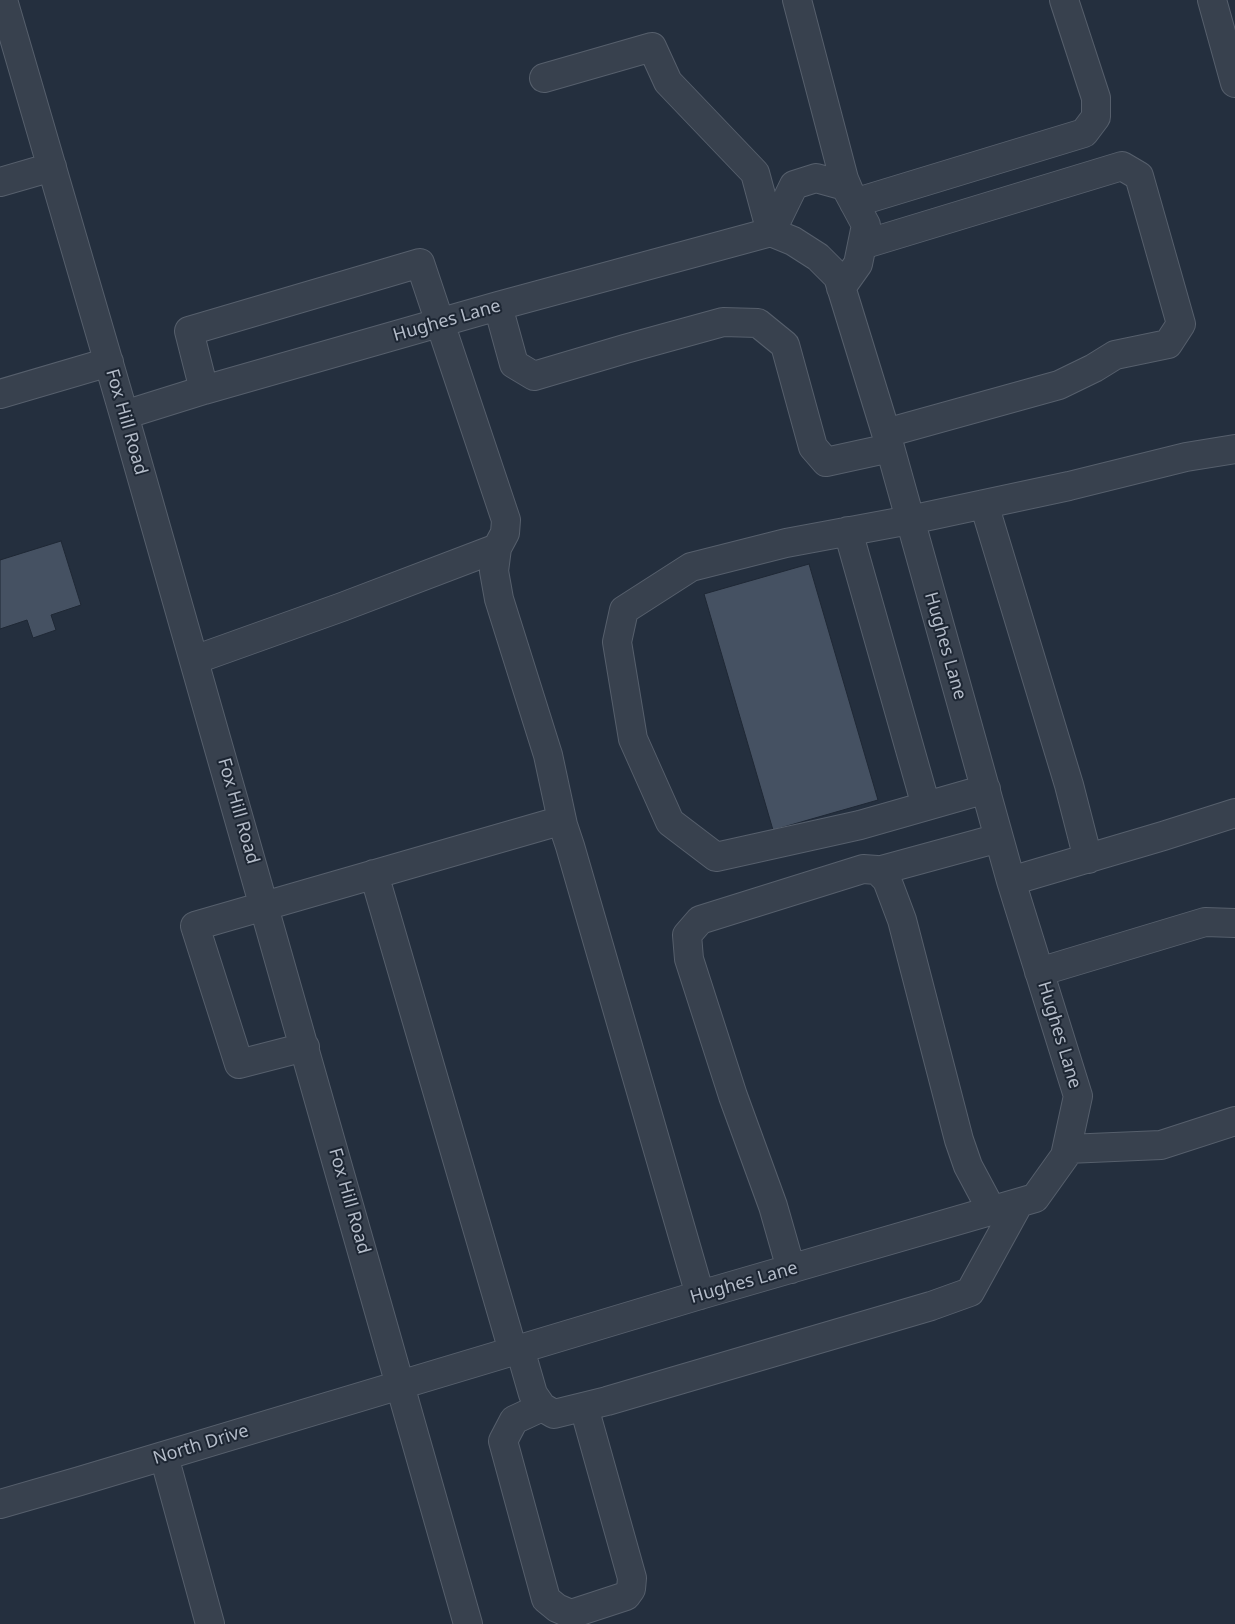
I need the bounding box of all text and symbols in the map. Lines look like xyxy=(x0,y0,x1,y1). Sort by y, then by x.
street label: Hughes Lane xyxy=(391,295,503,347)
street label: Fox Hill Road xyxy=(101,367,151,477)
street label: Hughes Lane xyxy=(919,590,971,702)
street label: Fox Hill Road xyxy=(213,756,263,866)
street label: Hughes Lane xyxy=(1032,979,1086,1091)
street label: Fox Hill Road xyxy=(324,1146,374,1256)
street label: Hughes Lane xyxy=(688,1257,800,1309)
street label: North Drive xyxy=(151,1420,251,1470)

